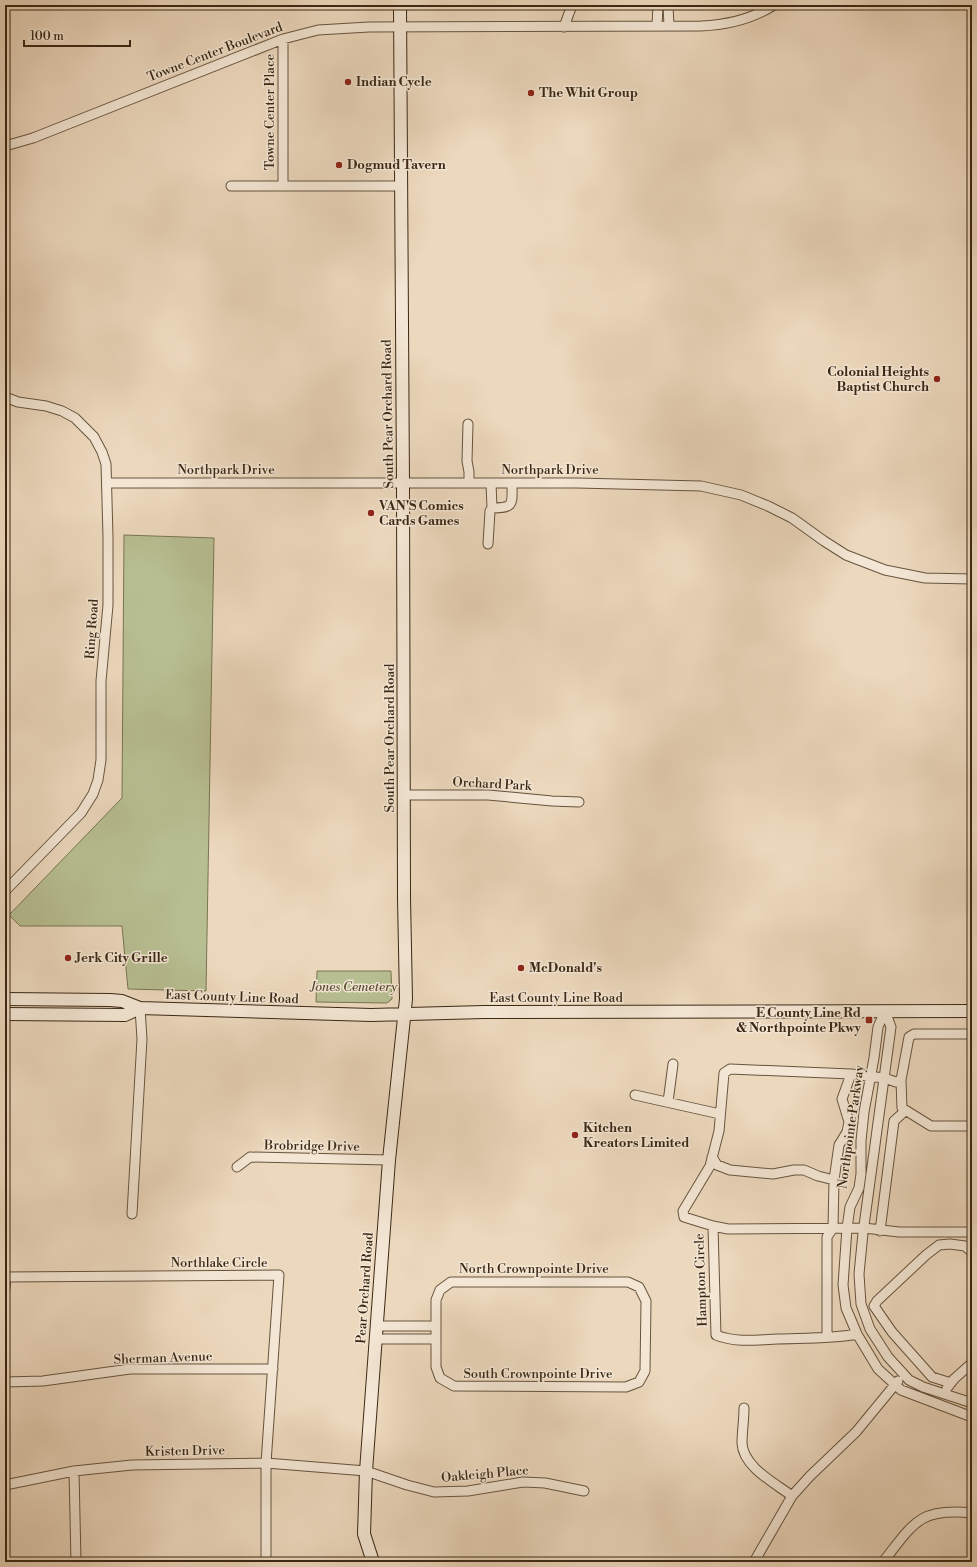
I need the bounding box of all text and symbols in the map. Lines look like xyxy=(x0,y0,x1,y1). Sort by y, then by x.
street label: Towne Center Boulevard xyxy=(145,19,286,85)
scale bar xyxy=(24,22,130,48)
text: 100 m xyxy=(30,29,64,44)
street label: Towne Center Place xyxy=(262,54,278,170)
place label: Indian Cycle xyxy=(356,74,432,90)
marker: Indian Cycle xyxy=(343,77,353,87)
place label: The Whit Group xyxy=(539,85,638,101)
marker: The Whit Group xyxy=(526,88,536,98)
place label: Dogmud Tavern xyxy=(347,157,446,173)
marker: Dogmud Tavern xyxy=(334,160,344,170)
street label: South Pear Orchard Road xyxy=(379,339,397,489)
place label: Colonial Heights Baptist Church xyxy=(827,364,929,395)
marker: Colonial Heights Baptist Church xyxy=(932,374,942,384)
street label: Northpark Drive xyxy=(177,462,275,478)
street label: Northpark Drive xyxy=(501,462,599,478)
place label: VAN'S Comics Cards Games xyxy=(378,498,464,529)
marker: VAN'S Comics Cards Games xyxy=(366,508,376,518)
street label: Ring Road xyxy=(82,598,102,660)
street label: South Pear Orchard Road xyxy=(382,663,398,813)
street label: Orchard Park xyxy=(452,774,533,794)
place label: Jerk City Grille xyxy=(74,950,168,966)
marker: Jerk City Grille xyxy=(63,953,73,963)
place label: McDonald's xyxy=(529,960,603,976)
marker: McDonald's xyxy=(516,963,526,973)
park label: Jones Cemetery xyxy=(309,979,398,995)
street label: East County Line Road xyxy=(165,987,300,1007)
street label: East County Line Road xyxy=(489,990,623,1006)
place label: E County Line Rd & Northpointe Pkwy xyxy=(736,1005,861,1036)
marker: E County Line Rd & Northpointe Pkwy xyxy=(864,1015,874,1025)
street label: Northpointe Parkway xyxy=(834,1063,868,1190)
place label: Kitchen Kreators Limited xyxy=(583,1120,689,1151)
marker: Kitchen Kreators Limited xyxy=(570,1130,580,1140)
street label: Brobridge Drive xyxy=(263,1137,360,1155)
street label: Pear Orchard Road xyxy=(353,1231,377,1344)
street label: Hampton Circle xyxy=(691,1233,711,1327)
street label: Northlake Circle xyxy=(170,1255,268,1271)
street label: North Crownpointe Drive xyxy=(459,1261,609,1277)
street label: Sherman Avenue xyxy=(113,1348,213,1368)
street label: South Crownpointe Drive xyxy=(463,1366,613,1382)
street label: Kristen Drive xyxy=(145,1442,226,1460)
street label: Oakleigh Place xyxy=(441,1462,530,1486)

